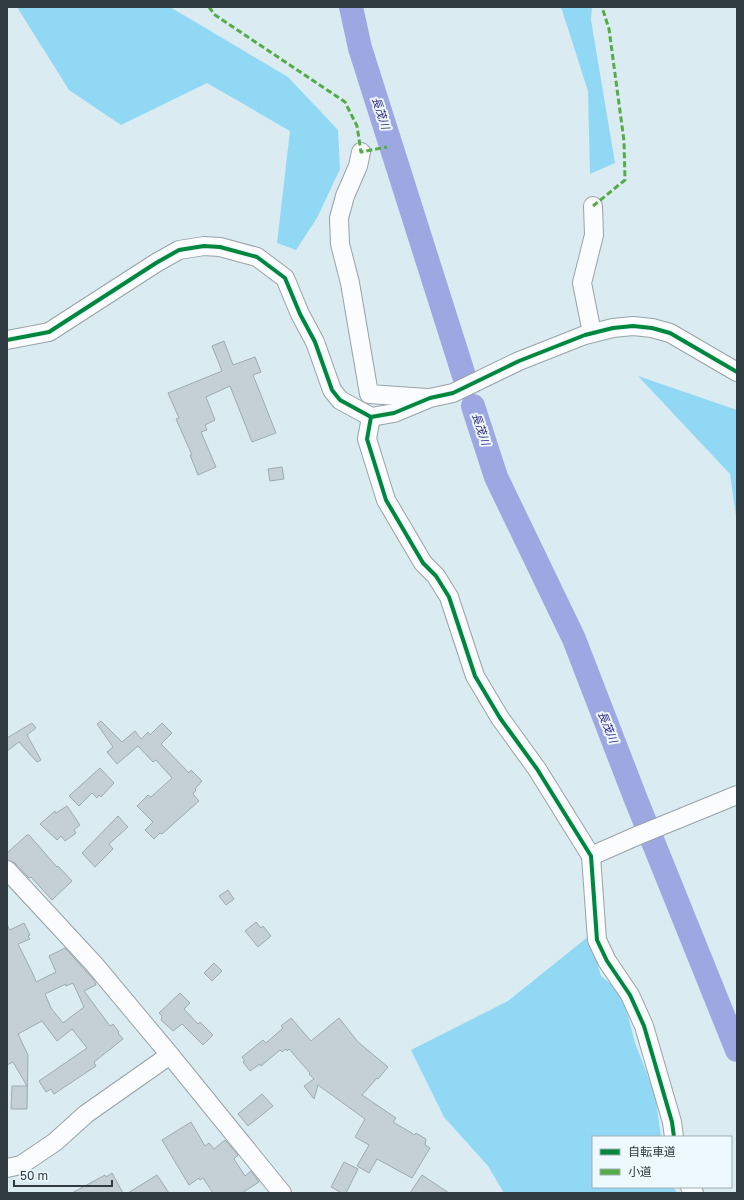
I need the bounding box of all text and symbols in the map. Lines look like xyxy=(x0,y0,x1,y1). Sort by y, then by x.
water label: 長茂川 xyxy=(370,95,393,131)
water label: 長茂川 xyxy=(470,411,493,447)
water label: 長茂川 xyxy=(596,709,621,745)
legend xyxy=(592,1136,732,1188)
text: 自転車道 xyxy=(628,1144,676,1159)
scale bar xyxy=(14,1162,112,1188)
text: 小道 xyxy=(628,1164,652,1179)
text: 50 m xyxy=(20,1168,48,1183)

